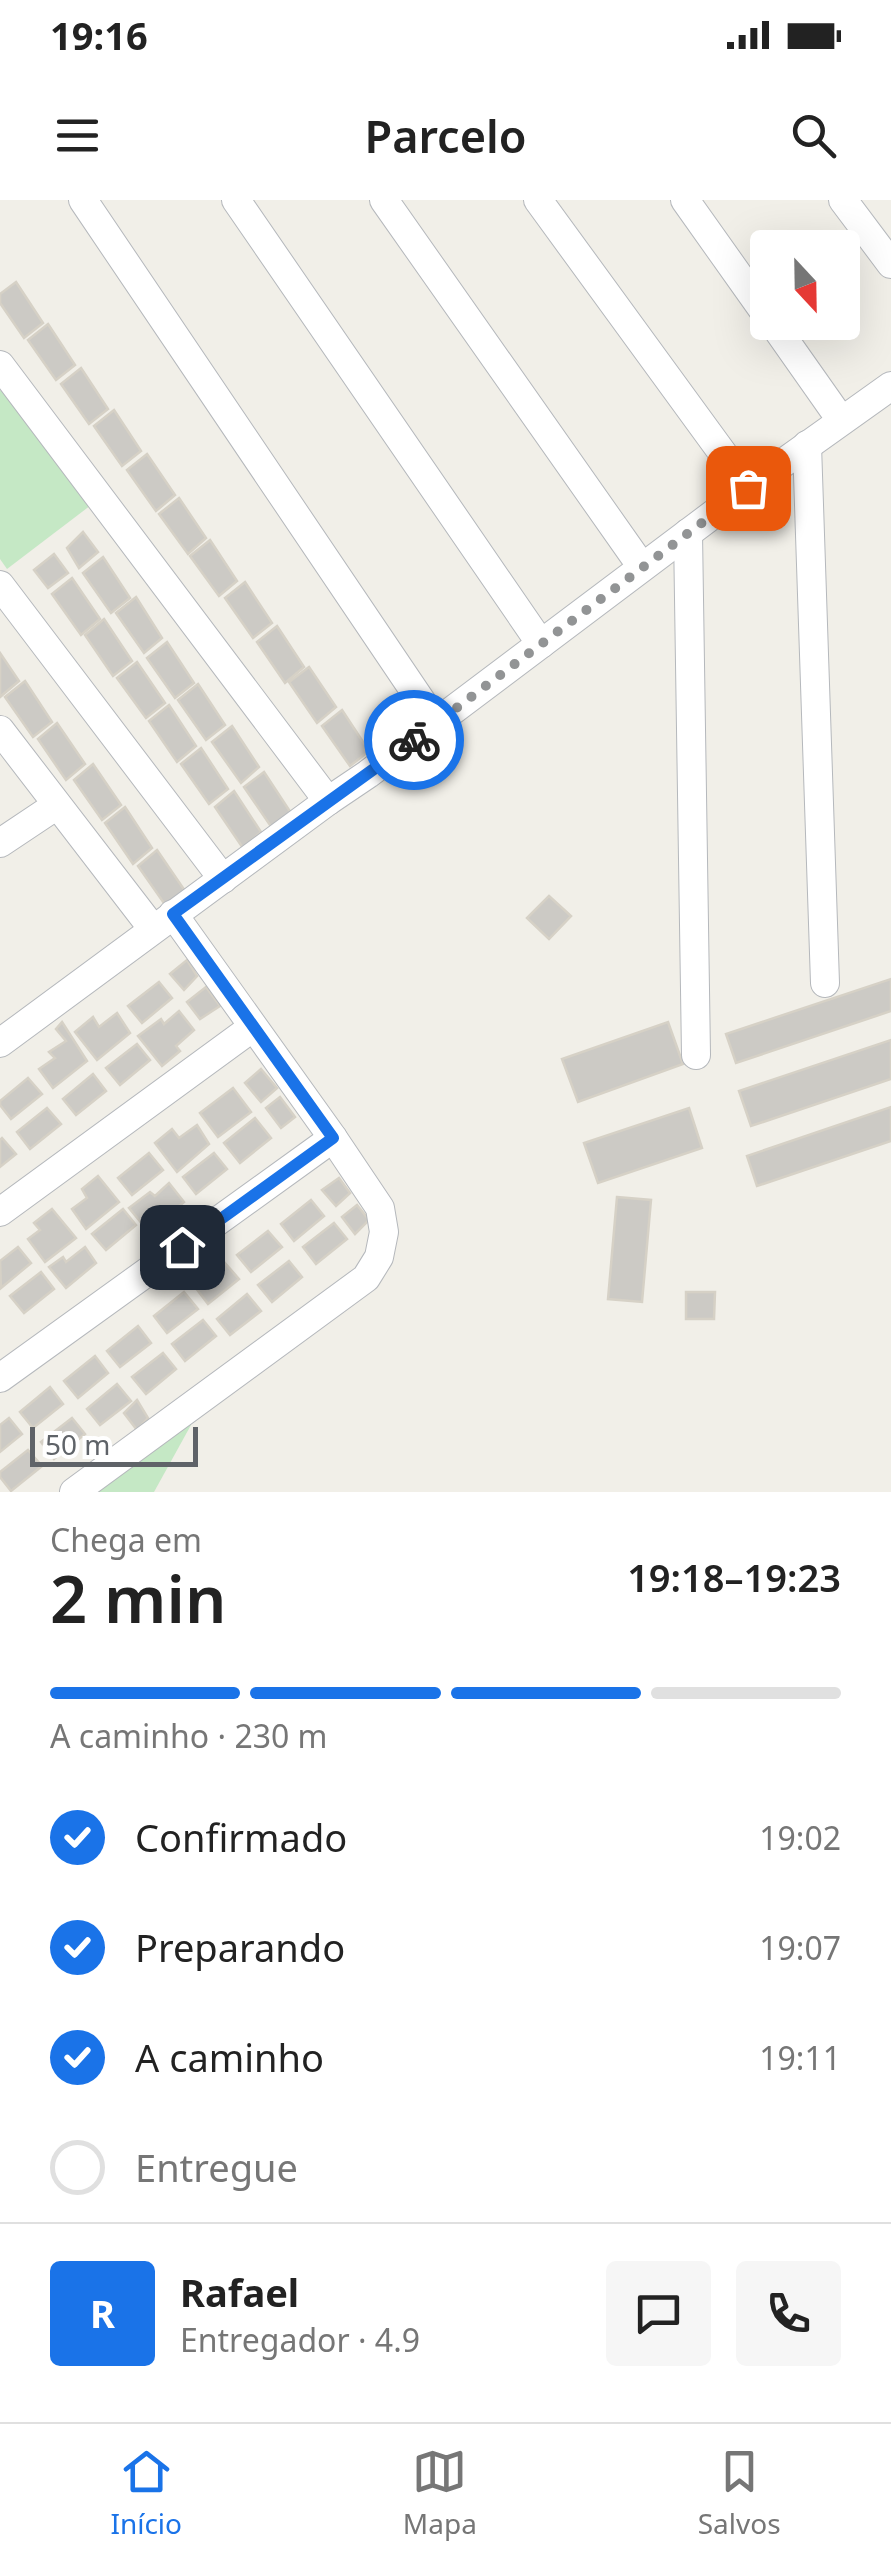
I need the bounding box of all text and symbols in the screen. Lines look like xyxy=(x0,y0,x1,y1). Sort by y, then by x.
text: 19:16 xyxy=(50,9,148,61)
text: Parcelo xyxy=(364,105,527,166)
icon: menu xyxy=(50,108,105,163)
icon: search xyxy=(786,108,841,163)
north arrow xyxy=(750,230,860,340)
map controls xyxy=(750,230,860,340)
pin xyxy=(706,446,791,531)
icon: bag xyxy=(721,461,776,516)
courier xyxy=(364,690,464,790)
icon: bike xyxy=(387,713,442,768)
pin xyxy=(140,1205,225,1290)
icon: home xyxy=(155,1220,210,1275)
scale bar xyxy=(30,1422,198,1466)
text: 50 m xyxy=(45,1425,111,1463)
text: Chega em xyxy=(50,1518,202,1561)
text: 19:18–19:23 xyxy=(627,1551,841,1603)
text: 2 min xyxy=(50,1554,226,1642)
text: A caminho · 230 m xyxy=(50,1714,328,1757)
icon: check xyxy=(50,1810,105,1865)
text: Confirmado xyxy=(135,1811,347,1863)
text: 19:02 xyxy=(759,1816,841,1859)
icon: check xyxy=(50,1920,105,1975)
text: Preparando xyxy=(135,1921,345,1973)
text: 19:07 xyxy=(759,1926,841,1969)
icon: check xyxy=(50,2030,105,2085)
text: A caminho xyxy=(135,2031,324,2083)
text: 19:11 xyxy=(759,2036,841,2079)
text: Entregue xyxy=(135,2141,298,2193)
button: chat xyxy=(606,2261,711,2366)
button: phone xyxy=(736,2261,841,2366)
text: Rafael xyxy=(180,2266,299,2318)
text: R xyxy=(90,2287,115,2339)
text: Entregador · 4.9 xyxy=(180,2318,420,2361)
tab: Início xyxy=(110,2444,182,2542)
tab: Mapa xyxy=(403,2444,477,2542)
tab: Salvos xyxy=(698,2444,781,2542)

